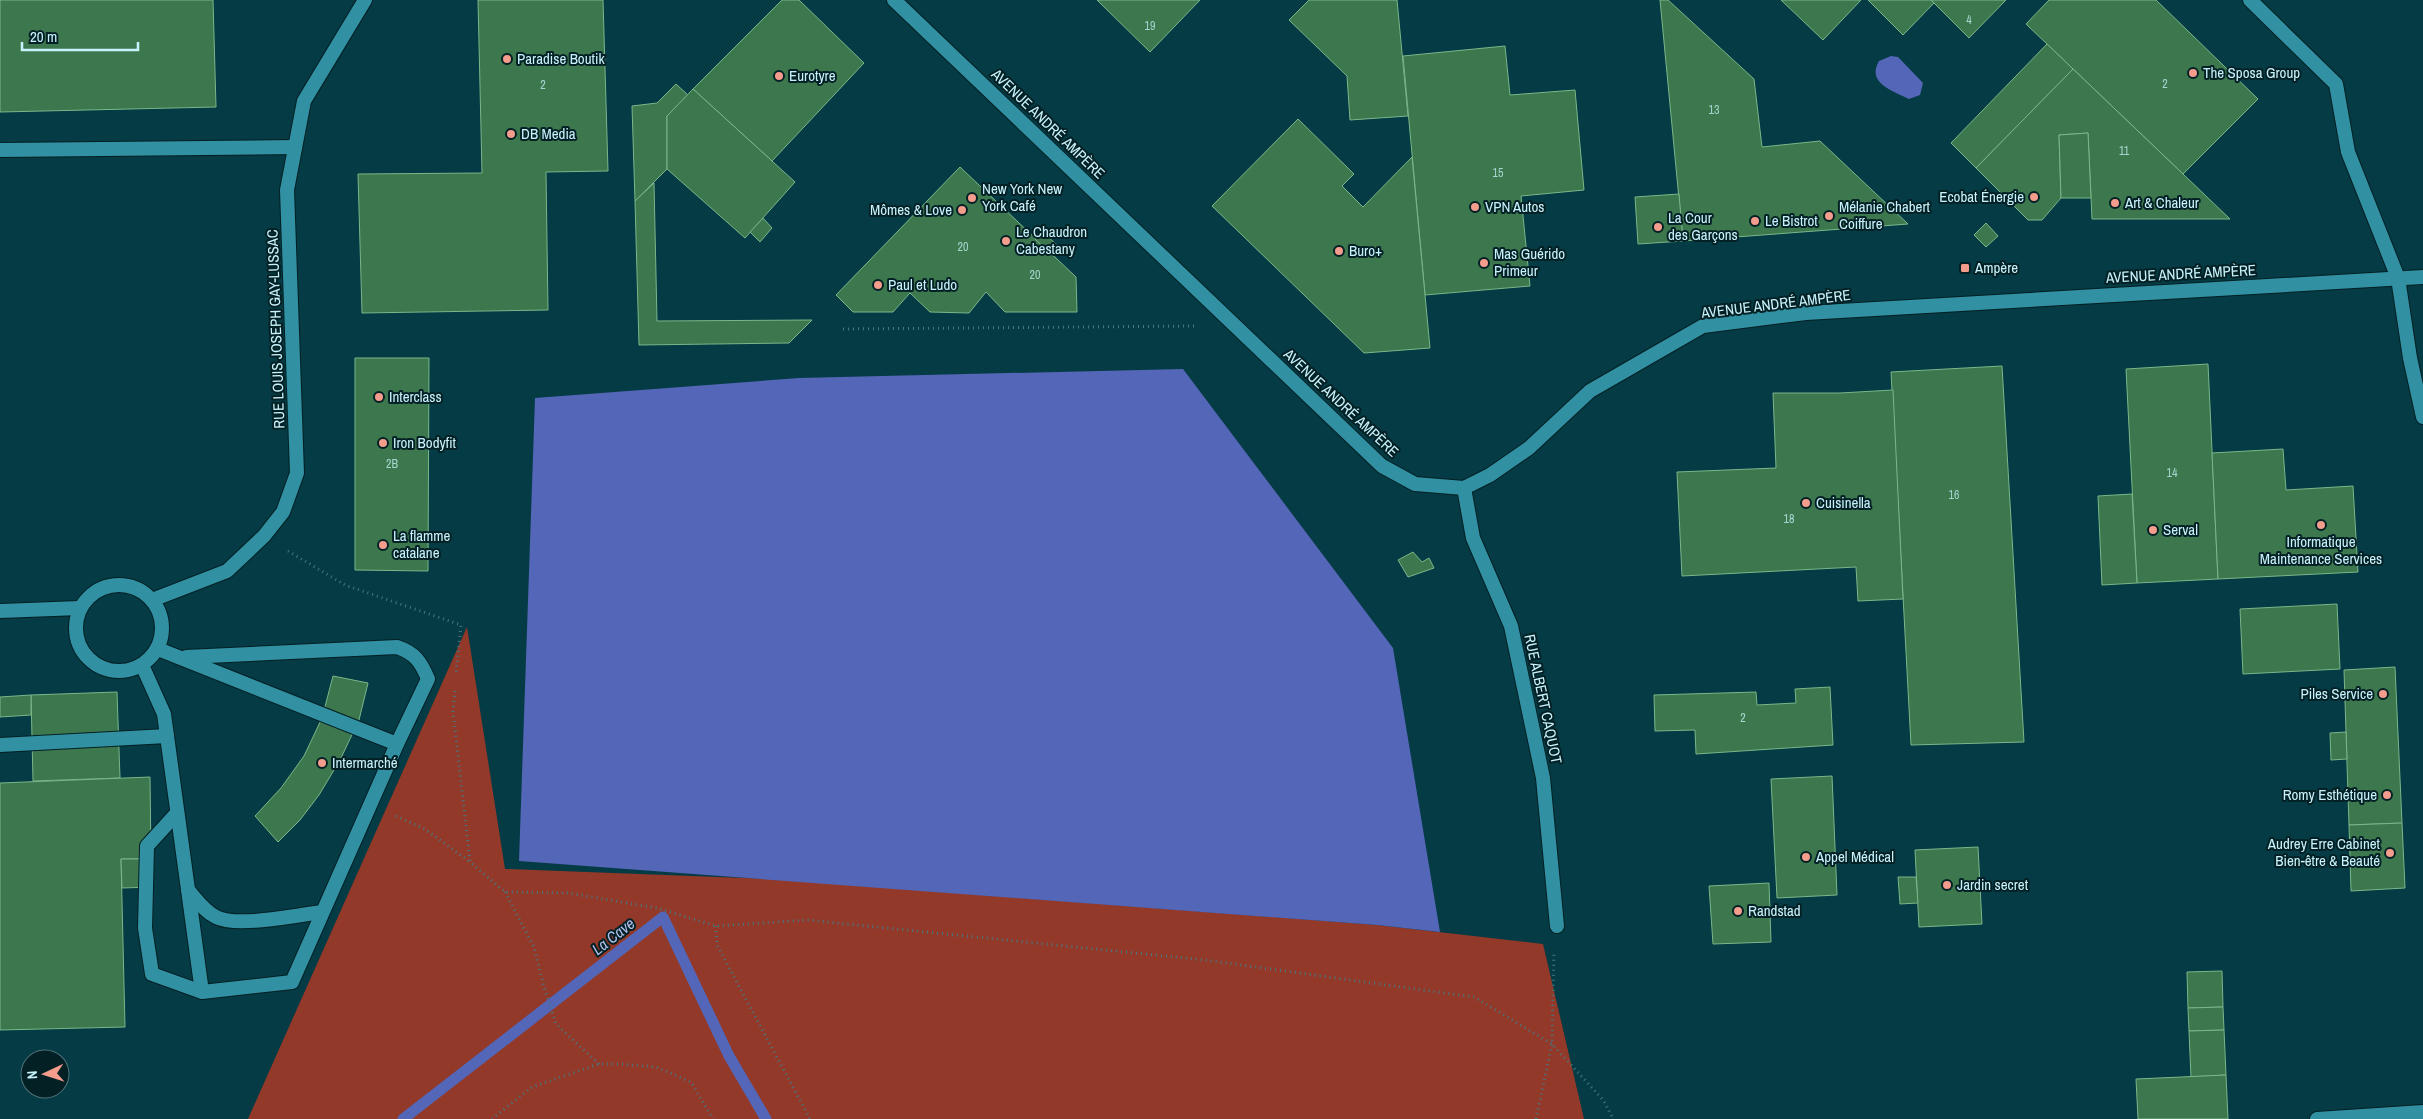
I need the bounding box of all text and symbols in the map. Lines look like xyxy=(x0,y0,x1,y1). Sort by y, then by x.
house number: 4 xyxy=(1966,12,1972,28)
house number: 19 xyxy=(1145,18,1155,34)
scale bar xyxy=(22,20,139,52)
text: 20 m xyxy=(30,26,57,47)
place label: Paradise Boutik xyxy=(517,48,605,69)
marker: Paradise Boutik xyxy=(501,53,513,65)
place label: The Sposa Group xyxy=(2203,62,2300,83)
street label: AVENUE ANDRÉ AMPÈRE xyxy=(986,63,1110,183)
place label: Eurotyre xyxy=(789,65,836,86)
marker: The Sposa Group xyxy=(2187,67,2199,79)
marker: Eurotyre xyxy=(773,70,785,82)
house number: 2 xyxy=(2162,76,2168,92)
house number: 2 xyxy=(540,77,546,93)
house number: 13 xyxy=(1709,102,1719,118)
place label: DB Media xyxy=(521,123,576,144)
marker: DB Media xyxy=(505,128,517,140)
house number: 11 xyxy=(2119,143,2130,159)
house number: 15 xyxy=(1493,165,1504,181)
place label: New York New York Café xyxy=(982,178,1062,216)
place label: Ecobat Énergie xyxy=(1939,186,2024,207)
marker: Ecobat Énergie xyxy=(2028,191,2040,203)
marker: New York New York Café xyxy=(966,192,978,204)
place label: Art & Chaleur xyxy=(2124,192,2199,213)
place label: VPN Autos xyxy=(1485,196,1545,217)
place label: Mélanie Chabert Coiffure xyxy=(1839,196,1931,234)
marker: Art & Chaleur xyxy=(2109,197,2121,209)
place label: Mômes & Love xyxy=(870,199,952,220)
marker: VPN Autos xyxy=(1469,201,1481,213)
marker: Mômes & Love xyxy=(956,204,968,216)
place label: La Cour des Garçons xyxy=(1668,207,1738,245)
place label: Le Bistrot xyxy=(1765,210,1818,231)
marker: Mélanie Chabert Coiffure xyxy=(1823,210,1835,222)
marker: Le Bistrot xyxy=(1749,215,1761,227)
place label: Le Chaudron Cabestany xyxy=(1016,221,1087,259)
marker: La Cour des Garçons xyxy=(1652,221,1664,233)
street label: RUE LOUIS JOSEPH GAY-LUSSAC xyxy=(262,229,289,429)
marker: Le Chaudron Cabestany xyxy=(1000,235,1012,247)
house number: 20 xyxy=(958,239,968,255)
place label: Buro+ xyxy=(1349,240,1382,261)
place label: Mas Guérido Primeur xyxy=(1494,243,1565,281)
marker: Buro+ xyxy=(1333,245,1345,257)
marker: Mas Guérido Primeur xyxy=(1478,257,1490,269)
place label: Ampère xyxy=(1974,257,2018,278)
street label: AVENUE ANDRÉ AMPÈRE xyxy=(2104,259,2257,288)
marker: Ampère xyxy=(1959,262,1971,274)
house number: 20 xyxy=(1030,267,1040,283)
place label: Paul et Ludo xyxy=(888,274,957,295)
marker: Paul et Ludo xyxy=(872,279,884,291)
street label: AVENUE ANDRÉ AMPÈRE xyxy=(1699,284,1852,323)
street label: AVENUE ANDRÉ AMPÈRE xyxy=(1279,343,1403,462)
place label: Interclass xyxy=(389,386,442,407)
marker: Interclass xyxy=(373,391,385,403)
place label: Iron Bodyfit xyxy=(393,432,456,453)
marker: Iron Bodyfit xyxy=(377,437,389,449)
house number: 2B xyxy=(386,456,398,472)
house number: 14 xyxy=(2167,465,2178,481)
house number: 16 xyxy=(1949,487,1959,503)
place label: Cuisinella xyxy=(1816,492,1871,513)
marker: Cuisinella xyxy=(1800,497,1812,509)
house number: 18 xyxy=(1784,511,1794,527)
place label: Serval xyxy=(2163,519,2198,540)
marker: Informatique Maintenance Services xyxy=(2315,519,2327,531)
marker: Serval xyxy=(2147,524,2159,536)
place label: La flamme catalane xyxy=(393,525,451,563)
place label: Informatique Maintenance Services xyxy=(2260,531,2382,569)
marker: La flamme catalane xyxy=(377,539,389,551)
street label: RUE ALBERT CAQUOT xyxy=(1519,632,1568,766)
place label: Piles Service xyxy=(2301,683,2373,704)
marker: Piles Service xyxy=(2377,688,2389,700)
house number: 2 xyxy=(1740,710,1746,726)
place label: Intermarché xyxy=(332,752,398,773)
marker: Intermarché xyxy=(316,757,328,769)
place label: Romy Esthétique xyxy=(2283,784,2377,805)
marker: Romy Esthétique xyxy=(2381,789,2393,801)
place label: Audrey Erre Cabinet Bien-être & Beauté xyxy=(2267,833,2381,871)
place label: Appel Médical xyxy=(1815,846,1894,867)
marker: Audrey Erre Cabinet Bien-être & Beauté xyxy=(2384,847,2396,859)
marker: Appel Médical xyxy=(1800,851,1812,863)
place label: Jardin secret xyxy=(1957,874,2029,895)
marker: Jardin secret xyxy=(1941,879,1953,891)
place label: Randstad xyxy=(1748,900,1801,921)
marker: Randstad xyxy=(1732,905,1744,917)
water label: La Cave xyxy=(587,912,639,960)
north arrow xyxy=(20,1049,70,1099)
text: N xyxy=(23,1070,41,1080)

